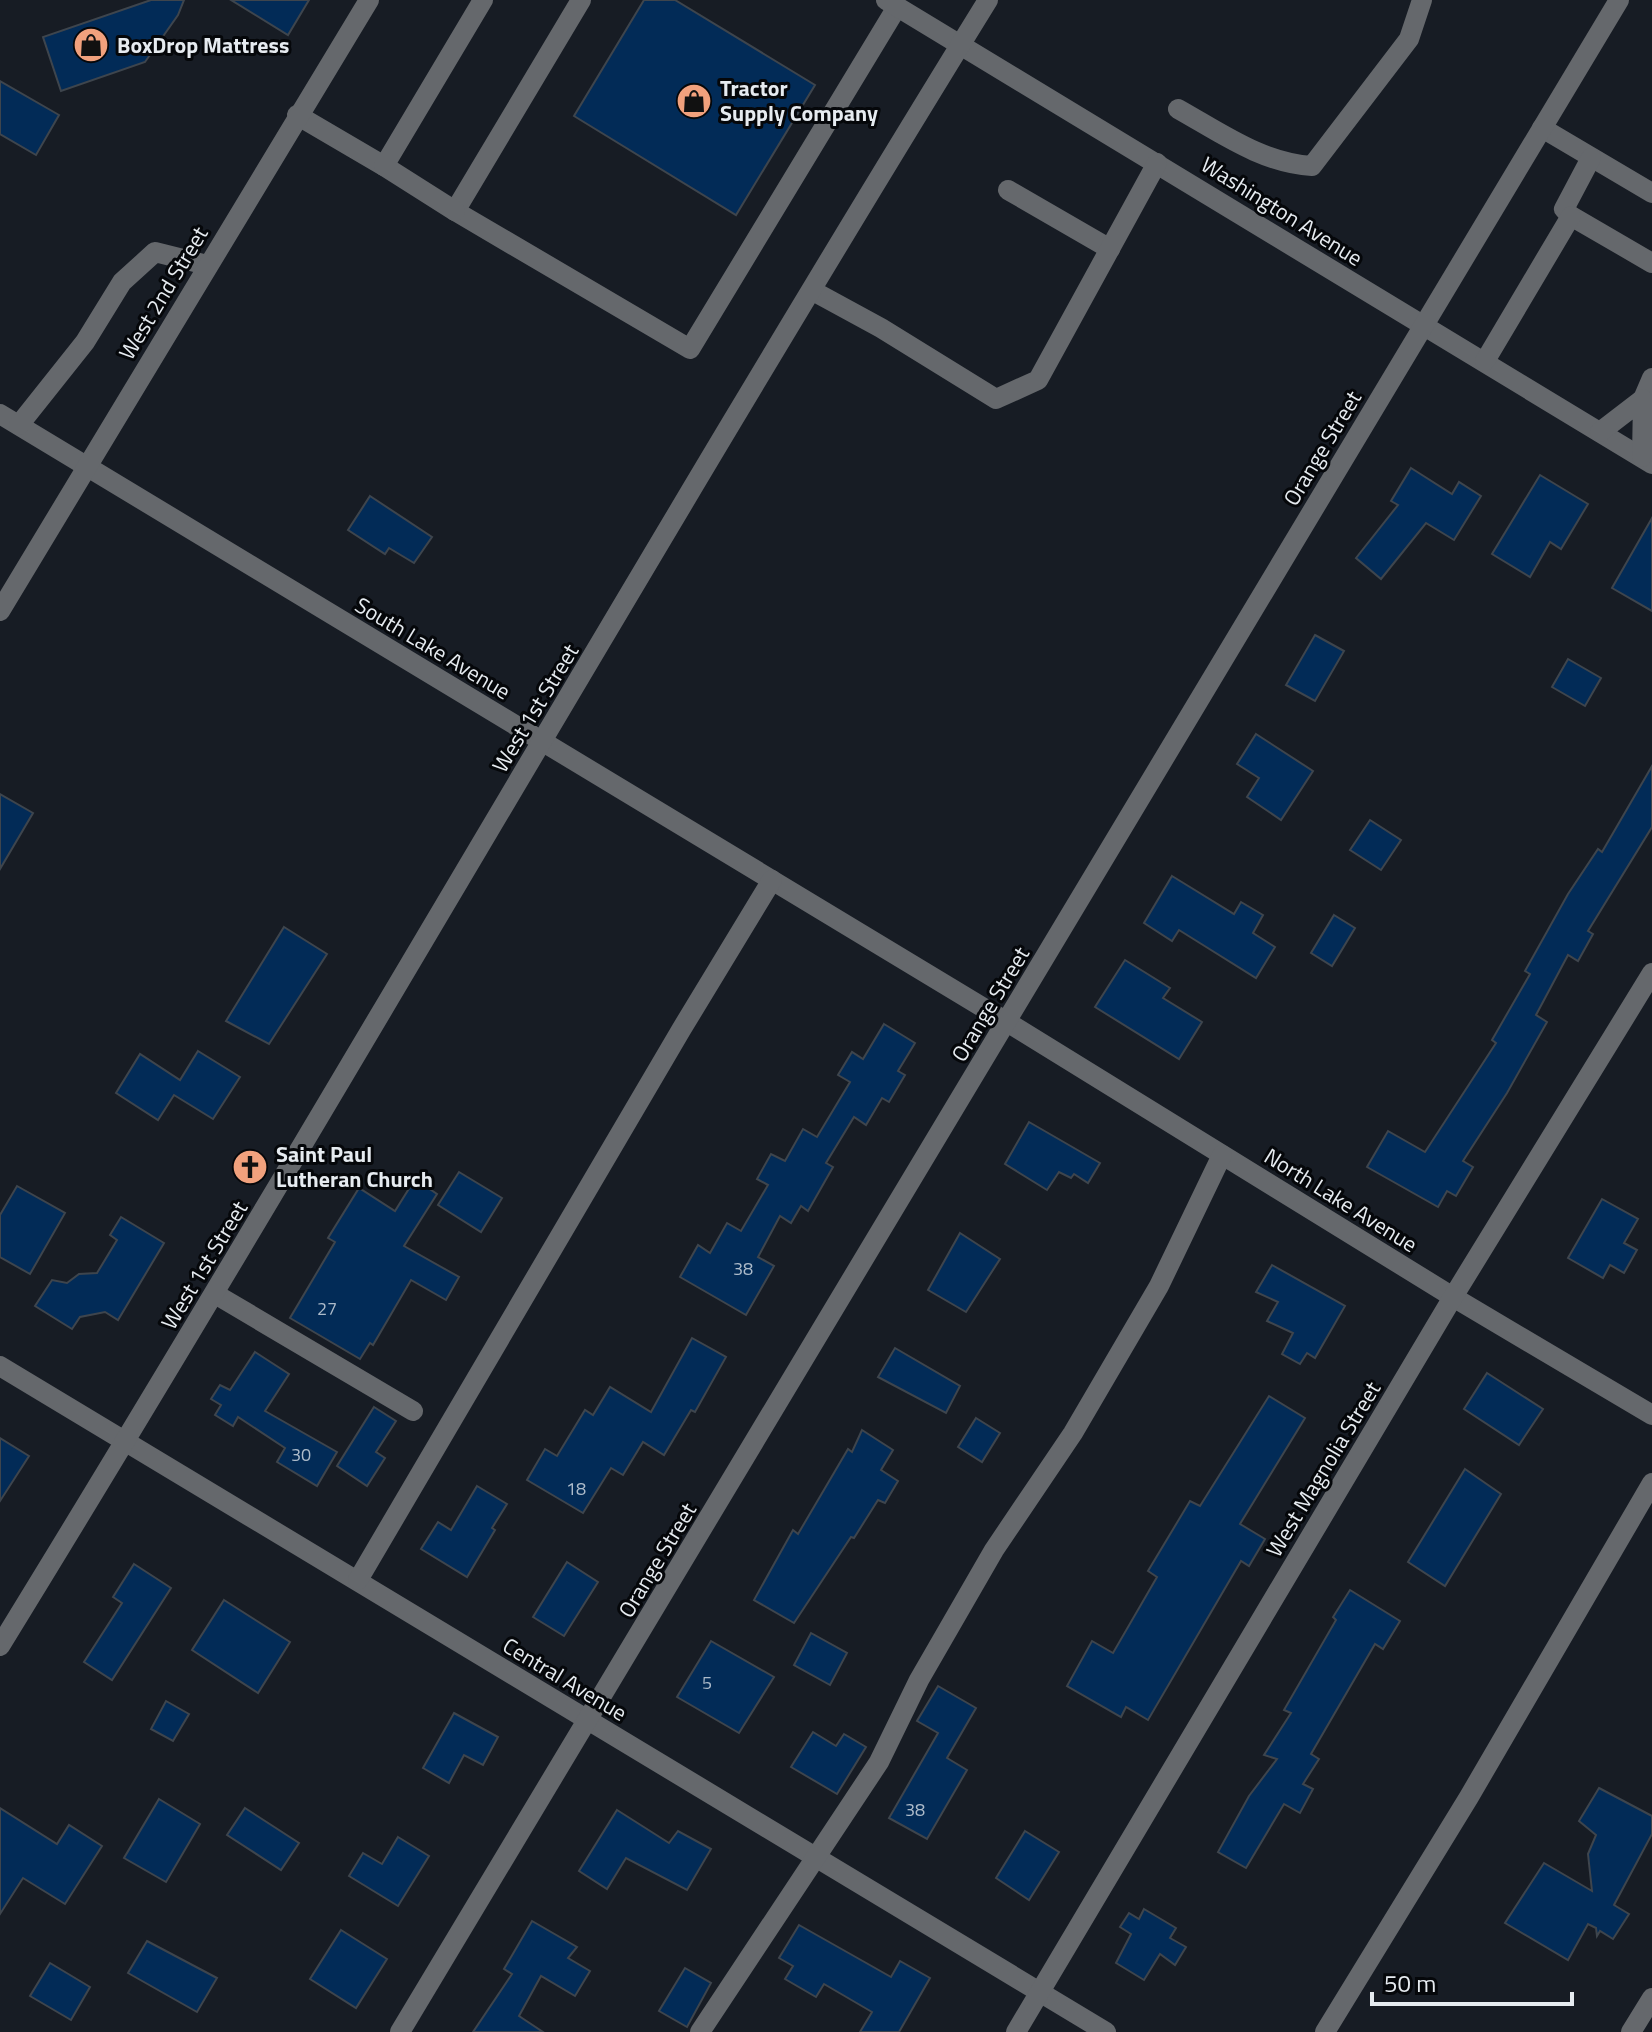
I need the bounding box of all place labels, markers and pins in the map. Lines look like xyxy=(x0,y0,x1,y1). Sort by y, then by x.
shop icon: BoxDrop Mattress xyxy=(72,26,110,64)
place label: BoxDrop Mattress xyxy=(117,28,289,62)
place label: Tractor Supply Company xyxy=(720,71,878,130)
shop icon: Tractor Supply Company xyxy=(675,82,713,120)
place label: Saint Paul Lutheran Church xyxy=(276,1137,433,1196)
church icon: Saint Paul Lutheran Church xyxy=(231,1148,269,1186)

